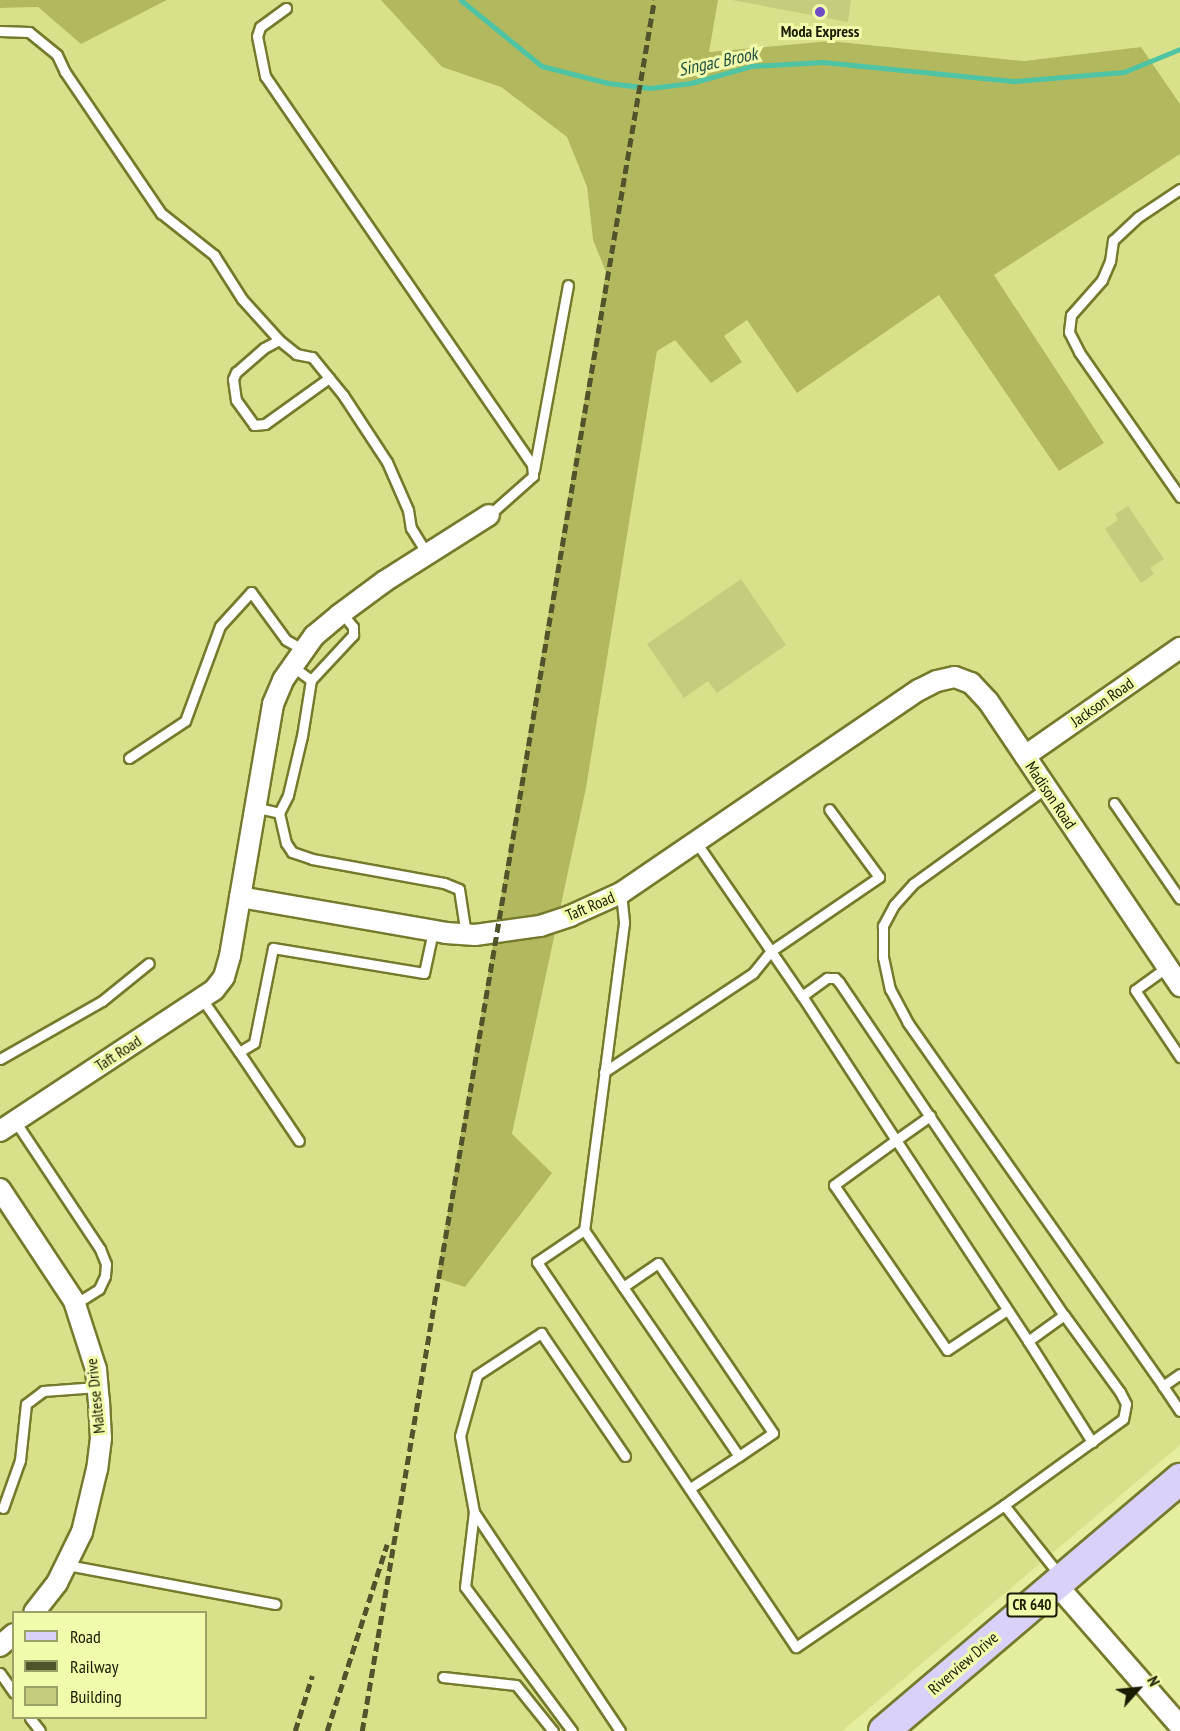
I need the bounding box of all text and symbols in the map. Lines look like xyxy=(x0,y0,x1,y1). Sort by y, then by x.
marker: Moda Express xyxy=(813,5,827,19)
place label: Moda Express xyxy=(781,21,859,41)
water label: Singac Brook xyxy=(676,43,760,81)
street label: Jackson Road xyxy=(1067,673,1137,731)
street label: Madison Road xyxy=(1022,758,1080,832)
street label: Taft Road xyxy=(563,887,617,925)
street label: Taft Road xyxy=(91,1031,145,1075)
street label: Maltese Drive xyxy=(81,1357,109,1435)
road number: CR 640 xyxy=(1006,1593,1058,1617)
legend xyxy=(12,1611,207,1719)
text: Road xyxy=(70,1625,101,1648)
street label: Riverview Drive xyxy=(924,1627,1002,1699)
text: Railway xyxy=(70,1655,119,1678)
north arrow xyxy=(1108,1659,1168,1719)
text: N xyxy=(1143,1672,1165,1689)
text: Building xyxy=(70,1685,122,1708)

